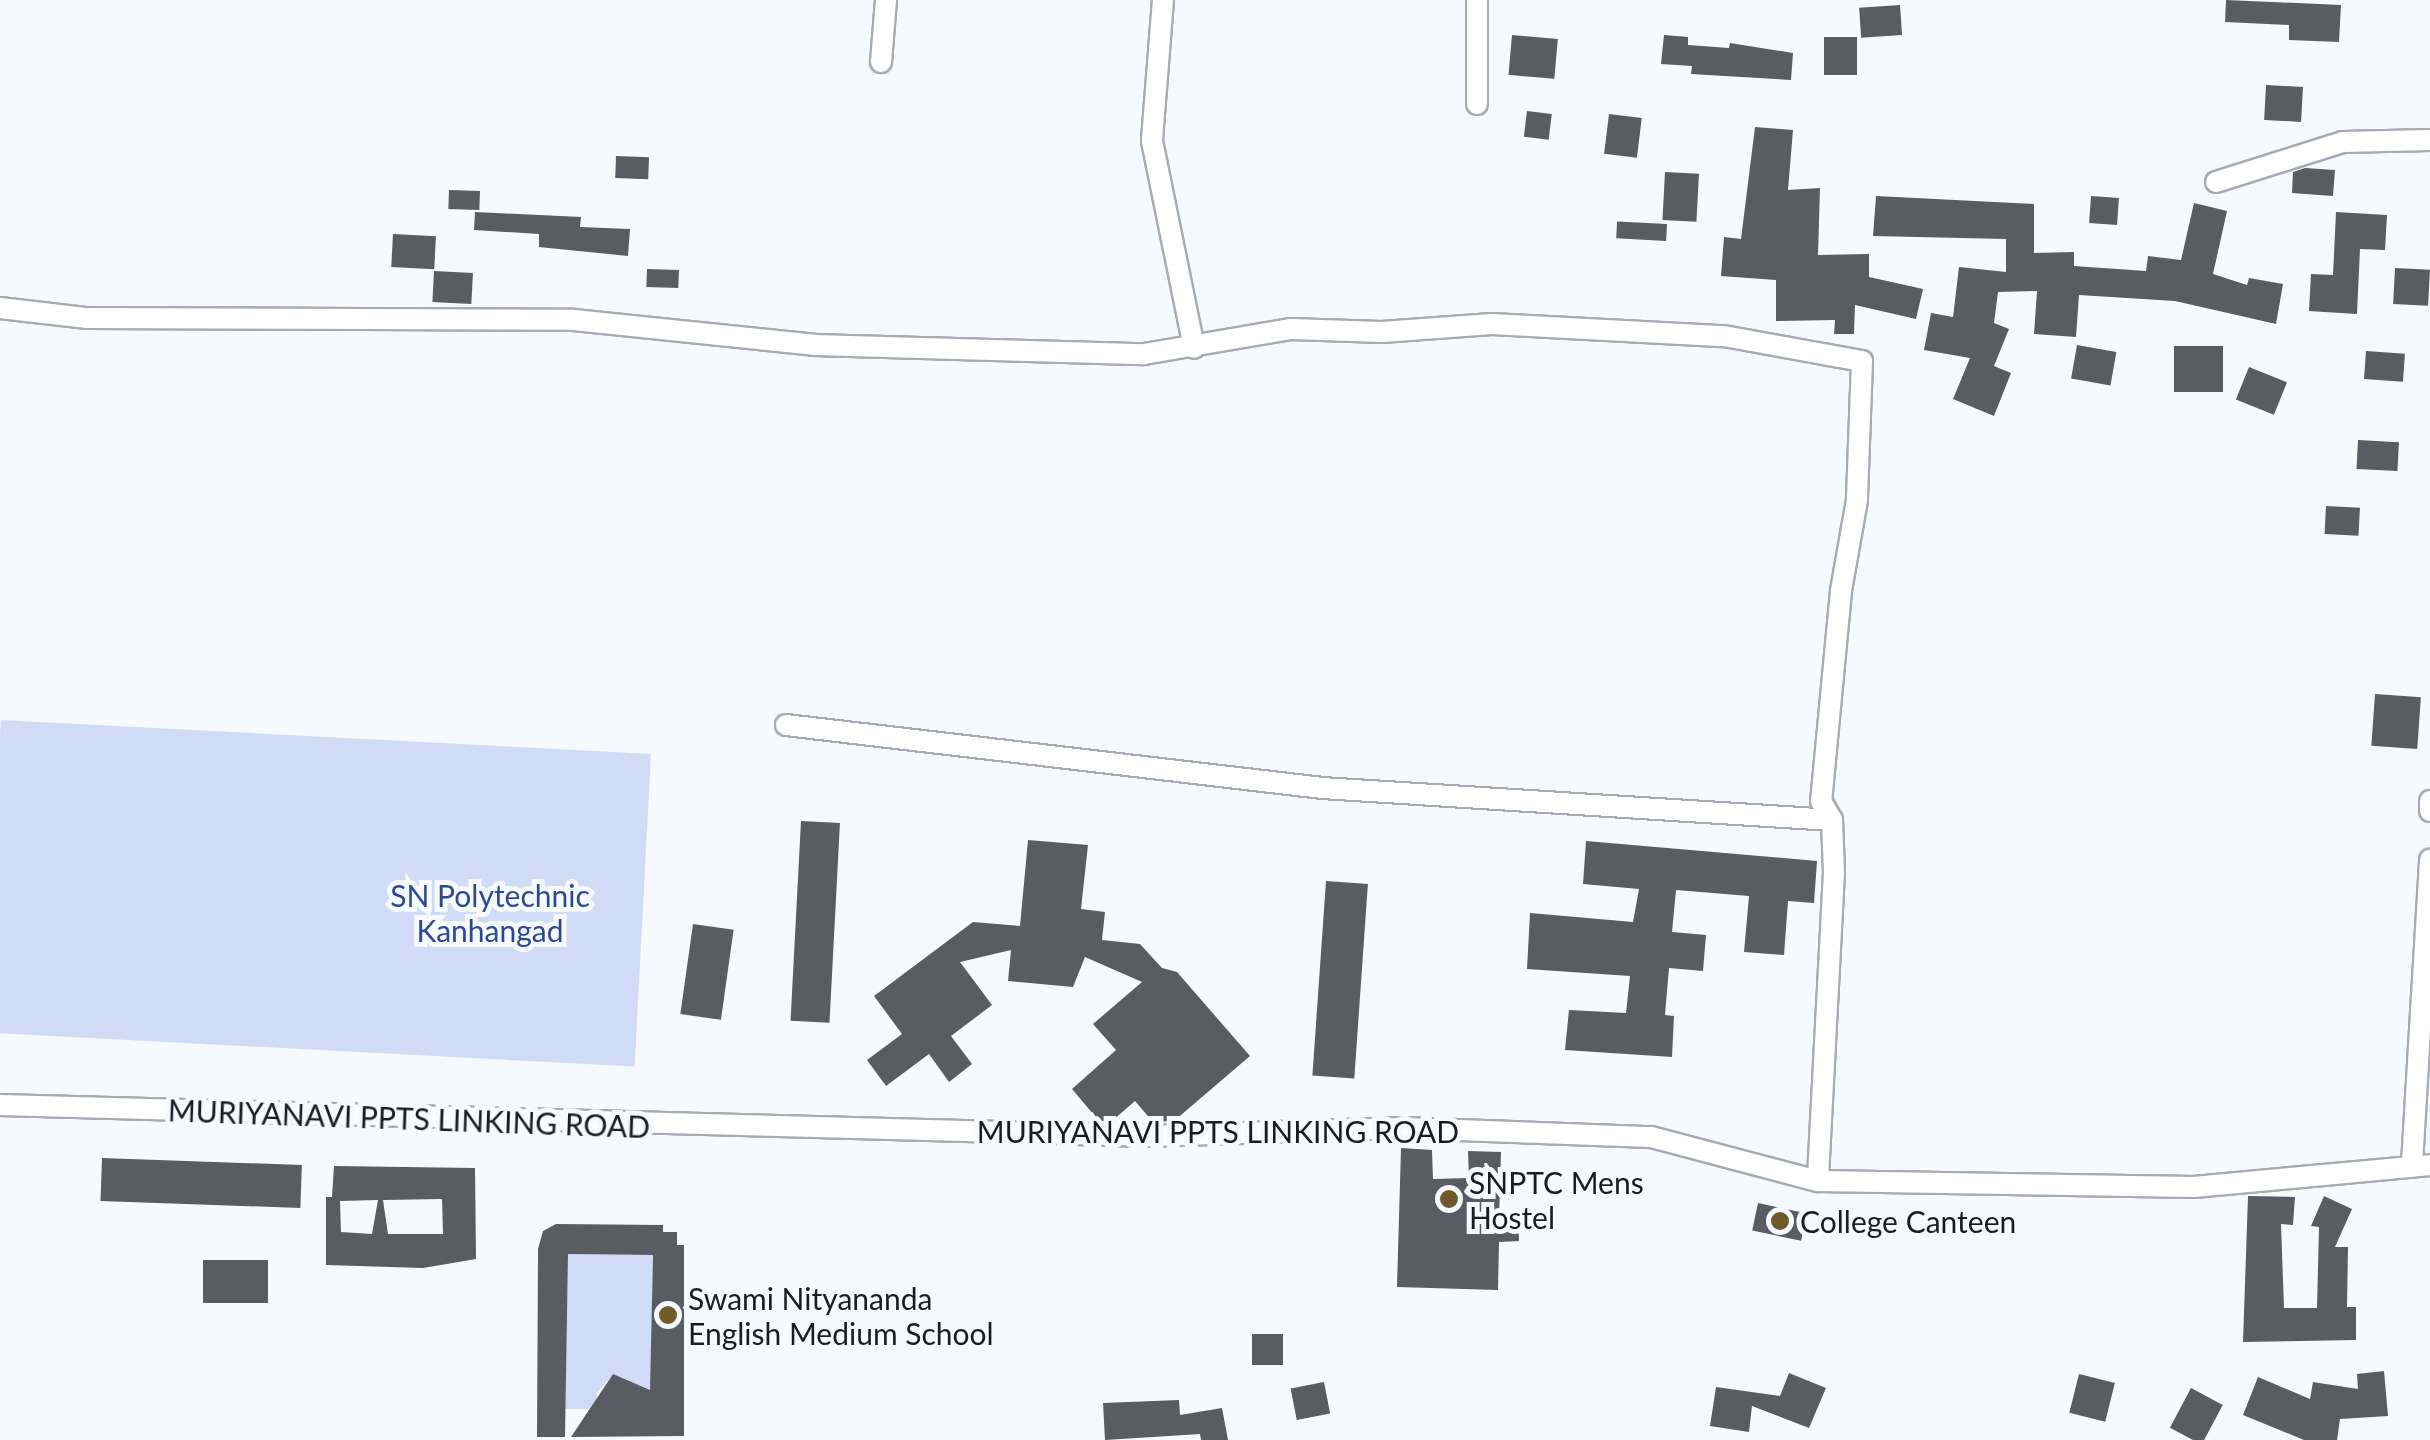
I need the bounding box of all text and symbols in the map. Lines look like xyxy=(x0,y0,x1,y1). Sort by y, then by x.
park label: SN Polytechnic Kanhangad xyxy=(390,877,590,948)
street label: MURIYANAVI PPTS LINKING ROAD xyxy=(167,1092,651,1144)
street label: MURIYANAVI PPTS LINKING ROAD xyxy=(977,1113,1459,1149)
place label: SNPTC Mens Hostel xyxy=(1469,1164,1644,1234)
marker: SNPTC Mens Hostel xyxy=(1438,1188,1460,1210)
place label: College Canteen xyxy=(1800,1203,2016,1239)
marker: College Canteen xyxy=(1769,1210,1791,1232)
place label: Swami Nityananda English Medium School xyxy=(688,1280,994,1350)
marker: Swami Nityananda English Medium School xyxy=(657,1304,679,1326)

